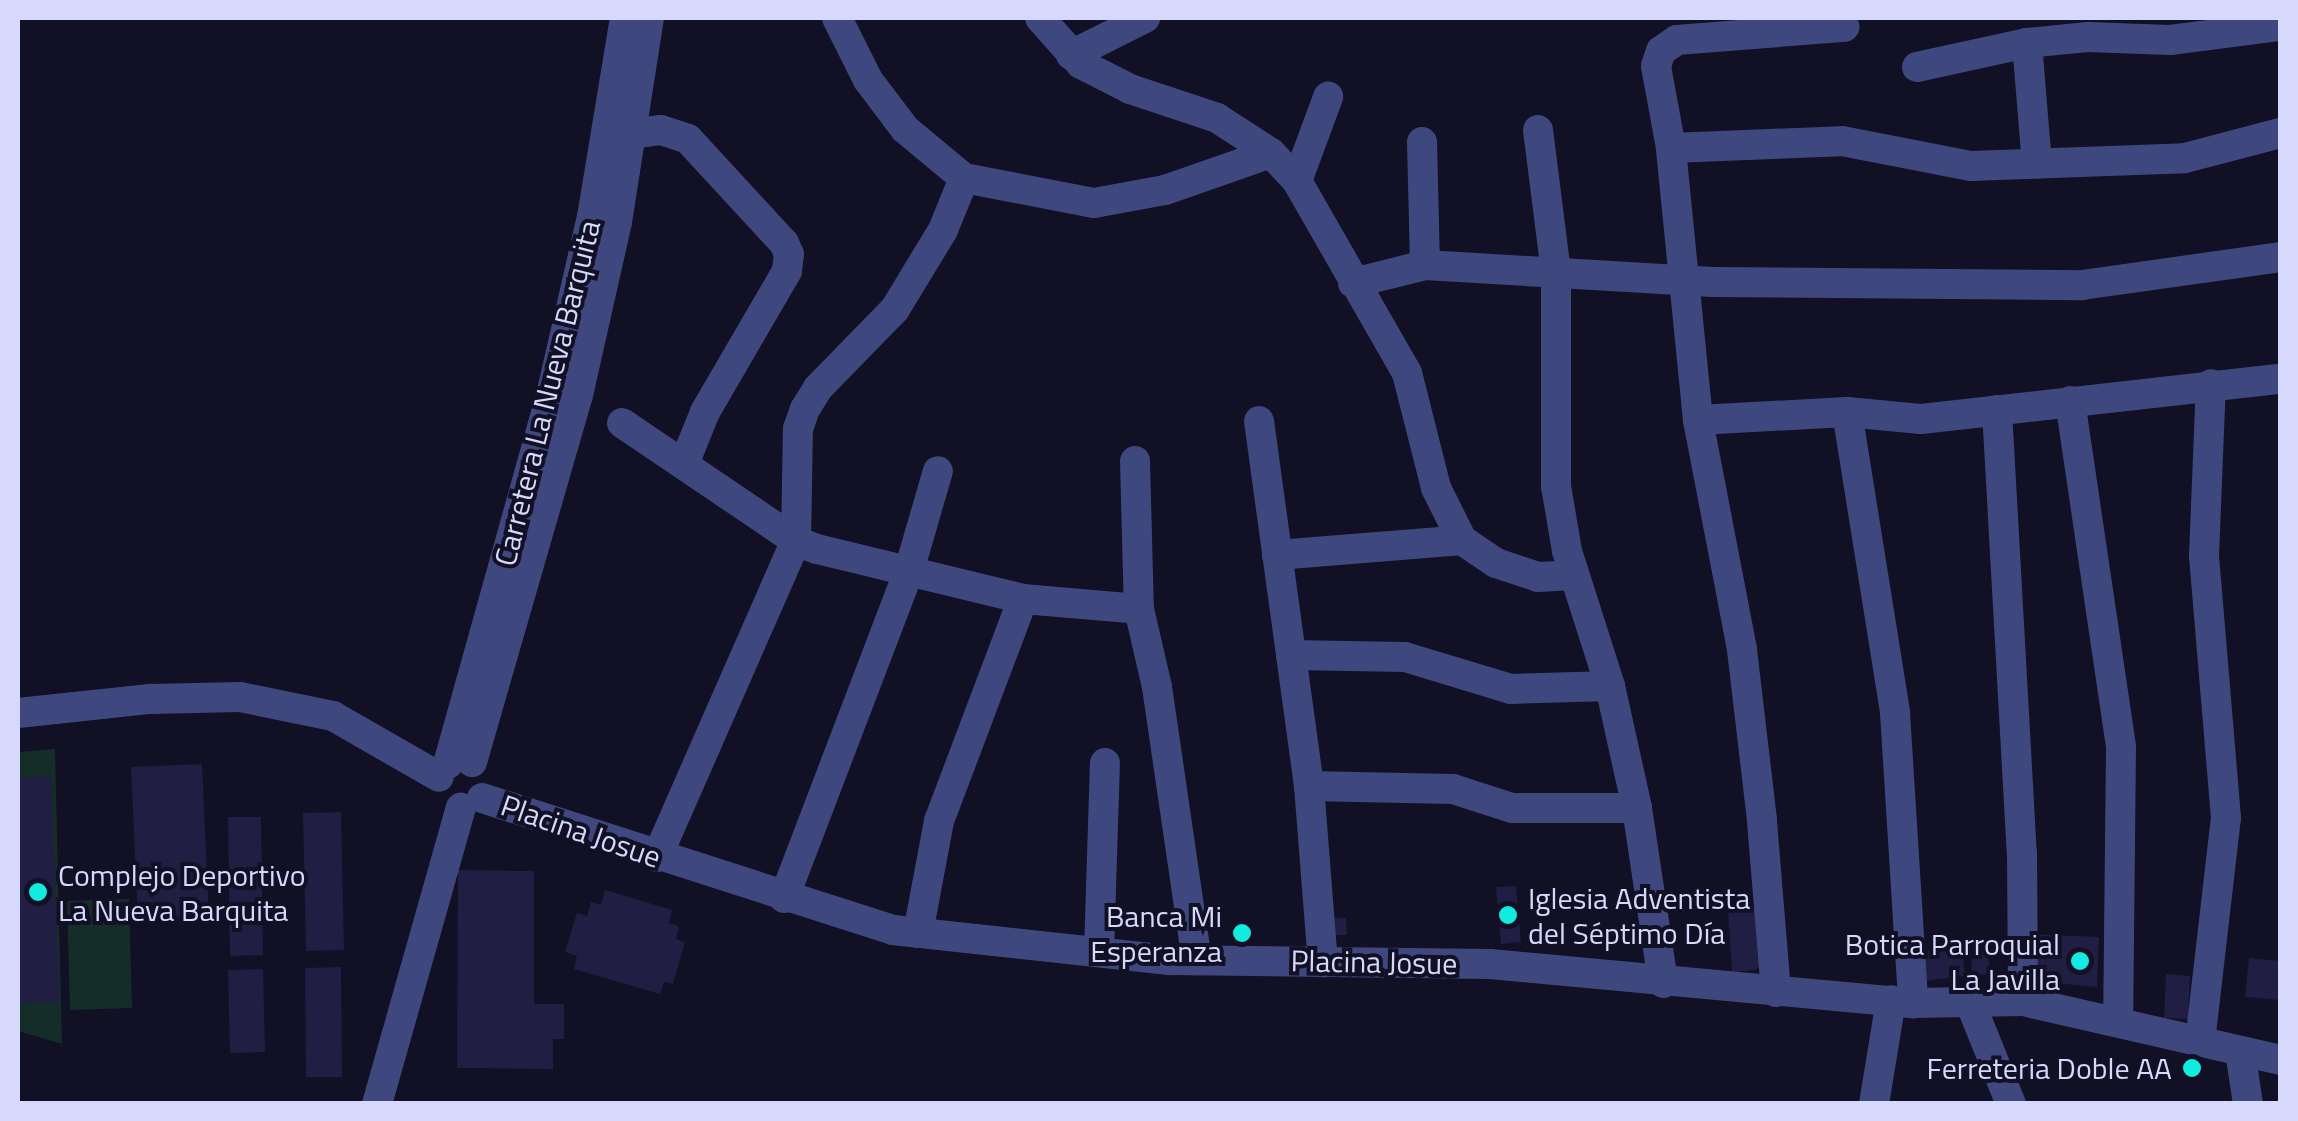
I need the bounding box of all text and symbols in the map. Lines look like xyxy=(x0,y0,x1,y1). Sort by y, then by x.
street label: Carretera La Nueva Barquita xyxy=(487,216,607,570)
street label: Placina Josue xyxy=(496,787,666,875)
place label: Complejo Deportivo La Nueva Barquita xyxy=(58,857,305,928)
place label: Iglesia Adventista del Séptimo Día xyxy=(1528,880,1750,950)
marker: Complejo Deportivo La Nueva Barquita xyxy=(27,881,49,903)
place label: Banca Mi Esperanza xyxy=(1090,898,1222,968)
marker: Iglesia Adventista del Séptimo Día xyxy=(1497,904,1519,926)
marker: Banca Mi Esperanza xyxy=(1231,922,1253,944)
place label: Botica Parroquial La Javilla xyxy=(1845,926,2060,996)
street label: Placina Josue xyxy=(1290,943,1458,981)
marker: Botica Parroquial La Javilla xyxy=(2069,950,2091,972)
place label: Ferreteria Doble AA xyxy=(1926,1050,2172,1086)
marker: Ferreteria Doble AA xyxy=(2181,1057,2203,1079)

